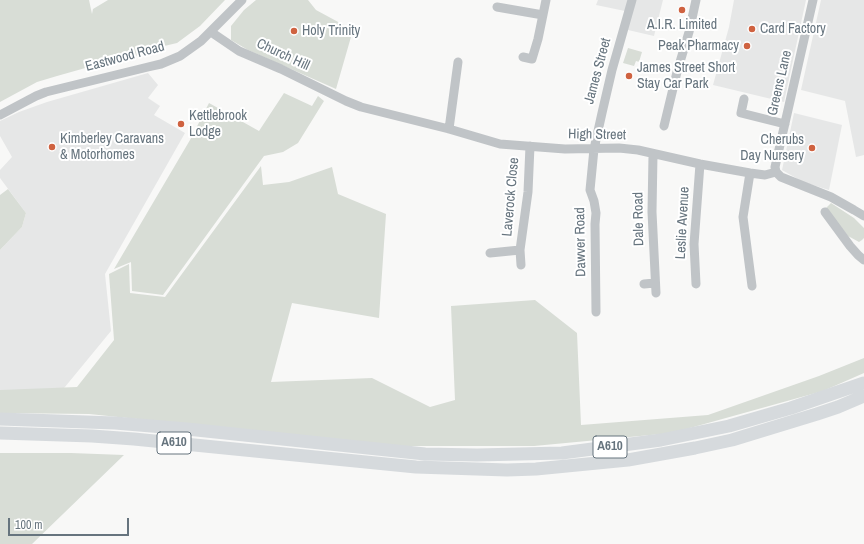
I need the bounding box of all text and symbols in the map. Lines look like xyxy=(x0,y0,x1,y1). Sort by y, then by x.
marker: A.I.R. Limited xyxy=(677,5,687,15)
place label: A.I.R. Limited xyxy=(647,17,717,33)
place label: Card Factory xyxy=(760,21,826,37)
place label: Holy Trinity xyxy=(302,23,360,39)
marker: Card Factory xyxy=(747,24,757,34)
marker: Holy Trinity xyxy=(289,26,299,36)
street label: Church Hill xyxy=(254,35,312,75)
street label: James Street xyxy=(581,36,615,106)
street label: Eastwood Road xyxy=(84,38,166,76)
place label: Peak Pharmacy xyxy=(658,38,739,54)
marker: Peak Pharmacy xyxy=(742,41,752,51)
street label: Greens Lane xyxy=(764,49,796,117)
place label: James Street Short Stay Car Park xyxy=(637,60,735,92)
marker: James Street Short Stay Car Park xyxy=(624,71,634,81)
place label: Kettlebrook Lodge xyxy=(189,108,247,140)
marker: Kettlebrook Lodge xyxy=(176,119,186,129)
street label: High Street xyxy=(568,126,626,144)
place label: Kimberley Caravans & Motorhomes xyxy=(60,131,164,164)
place label: Cherubs Day Nursery xyxy=(740,132,804,164)
marker: Kimberley Caravans & Motorhomes xyxy=(47,142,57,152)
marker: Cherubs Day Nursery xyxy=(807,143,817,153)
street label: Laverock Close xyxy=(499,157,523,237)
street label: Leslie Avenue xyxy=(673,186,693,260)
street label: Dale Road xyxy=(630,192,648,246)
street label: Dawver Road xyxy=(572,207,590,277)
road number: A610 xyxy=(157,432,191,454)
road number: A610 xyxy=(593,436,627,458)
scale bar xyxy=(10,510,131,536)
text: 100 m xyxy=(15,517,42,533)

